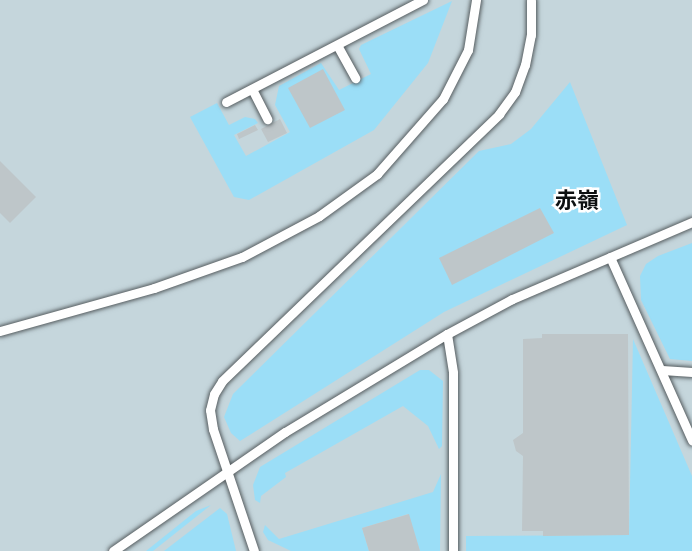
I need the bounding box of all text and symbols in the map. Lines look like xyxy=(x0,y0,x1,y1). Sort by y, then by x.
district label: 赤嶺 xyxy=(555,186,599,212)

